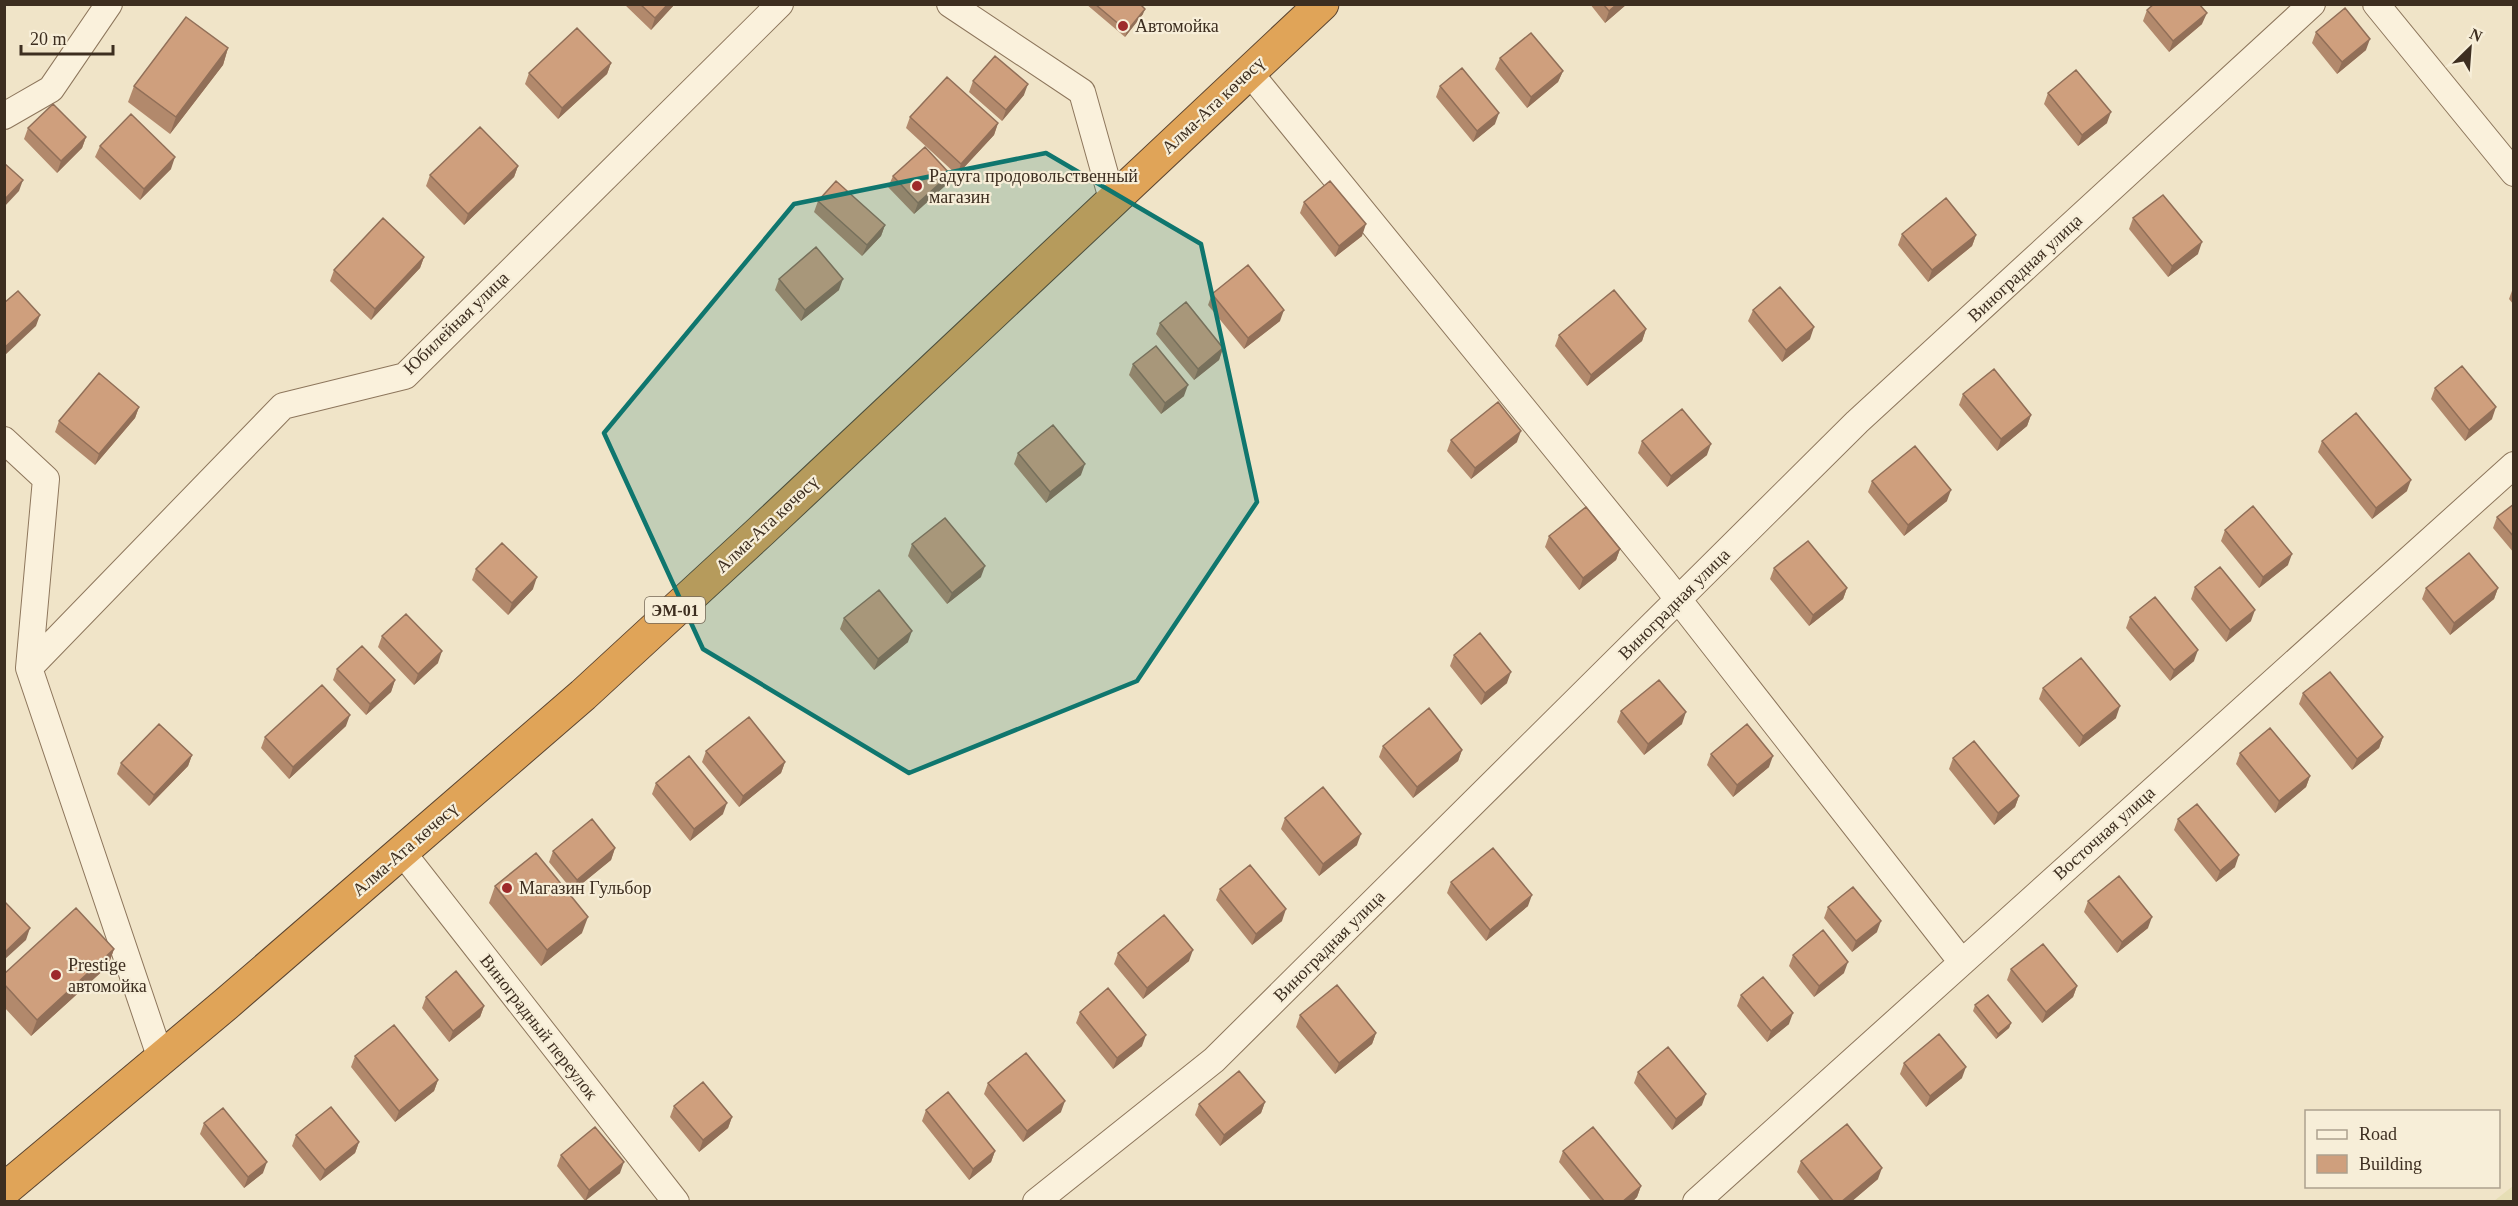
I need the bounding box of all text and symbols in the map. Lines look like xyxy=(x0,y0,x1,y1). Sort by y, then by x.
place label: Автомойка xyxy=(1135,16,1219,36)
scale bar xyxy=(21,18,112,56)
north arrow xyxy=(2440,18,2500,78)
marker: Автомойка xyxy=(1116,19,1130,33)
text: N xyxy=(2467,25,2485,45)
text: 20 m xyxy=(30,29,67,49)
street label: Алма-Ата көчөсү xyxy=(1158,52,1268,158)
place label: Радуга продовольственный магазин xyxy=(929,166,1138,207)
marker: Радуга продовольственный магазин xyxy=(910,179,924,193)
street label: Виноградная улица xyxy=(1964,210,2086,326)
street label: Юбилейная улица xyxy=(399,268,513,378)
street label: Алма-Ата көчөсү xyxy=(712,471,822,577)
street label: Виноградная улица xyxy=(1614,544,1734,664)
road number: ЭМ-01 xyxy=(645,597,705,623)
street label: Восточная улица xyxy=(2049,782,2159,884)
street label: Алма-Ата көчөсү xyxy=(348,798,462,900)
place label: Магазин Гульбор xyxy=(519,878,652,898)
marker: Магазин Гульбор xyxy=(500,881,514,895)
street label: Виноградная улица xyxy=(1269,886,1389,1006)
street label: Виноградный переулок xyxy=(476,950,602,1104)
place label: Prestige автомойка xyxy=(68,955,147,996)
marker: Prestige автомойка xyxy=(49,968,63,982)
legend xyxy=(2305,1110,2500,1188)
text: Road xyxy=(2359,1124,2397,1144)
text: Building xyxy=(2359,1154,2422,1174)

